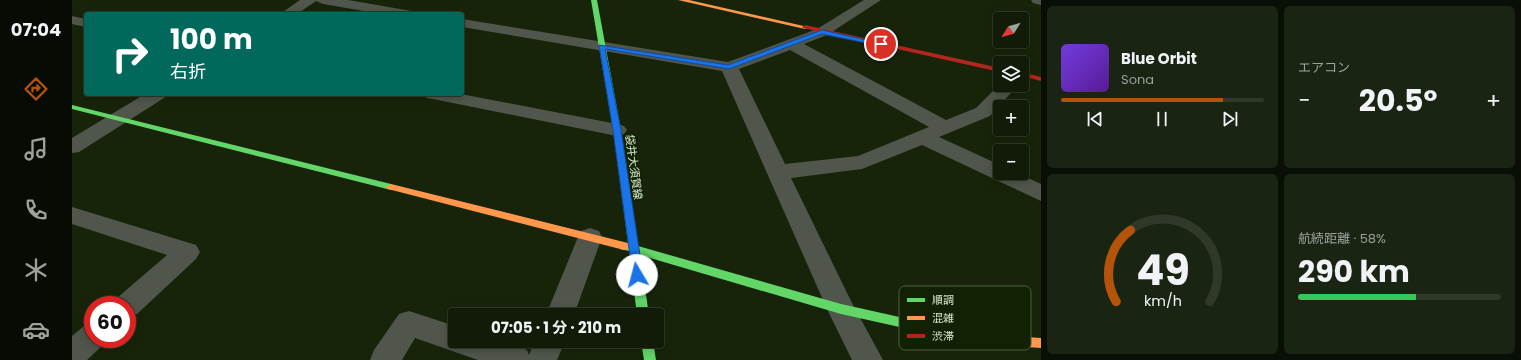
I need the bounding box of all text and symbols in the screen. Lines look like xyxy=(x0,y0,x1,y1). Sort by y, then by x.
north arrow xyxy=(993,12,1029,48)
map controls xyxy=(993,12,1029,180)
text: 07:04 xyxy=(11,17,61,42)
text: 100 m xyxy=(170,20,253,59)
pin xyxy=(864,27,898,61)
icon: right xyxy=(104,28,156,80)
icon: arrive xyxy=(870,33,892,55)
text: Blue Orbit xyxy=(1121,48,1197,69)
button: layers xyxy=(993,56,1029,92)
text: エアコン xyxy=(1298,58,1350,77)
text: 右折 xyxy=(170,59,206,84)
text: Sona xyxy=(1121,70,1154,89)
icon: directions xyxy=(22,75,50,103)
text: 20.5° xyxy=(1359,79,1437,122)
text: − xyxy=(1298,85,1310,116)
text: + xyxy=(1486,85,1501,116)
button: + xyxy=(993,100,1029,136)
icon: previous xyxy=(1084,108,1106,130)
icon: pause xyxy=(1151,108,1173,130)
icon: next xyxy=(1219,108,1241,130)
street label: 袋井大須賀線 xyxy=(621,133,647,201)
icon: music xyxy=(22,135,50,163)
button: − xyxy=(993,144,1029,180)
icon: phone xyxy=(22,196,50,224)
text: 航続距離 · 58% xyxy=(1298,229,1386,248)
text: 49 xyxy=(1136,241,1189,300)
text: 290 km xyxy=(1298,250,1410,293)
position arrow xyxy=(616,254,658,296)
icon: climate xyxy=(22,256,50,284)
legend xyxy=(899,286,1031,350)
text: km/h xyxy=(1143,291,1182,311)
text: 順調 xyxy=(932,292,954,308)
speed limit sign: 60 xyxy=(84,296,136,348)
text: 混雑 xyxy=(932,310,954,326)
icon: car xyxy=(22,316,50,344)
text: 07:05 · 1 分 · 210 m xyxy=(491,317,621,338)
text: 渋滞 xyxy=(932,328,954,344)

